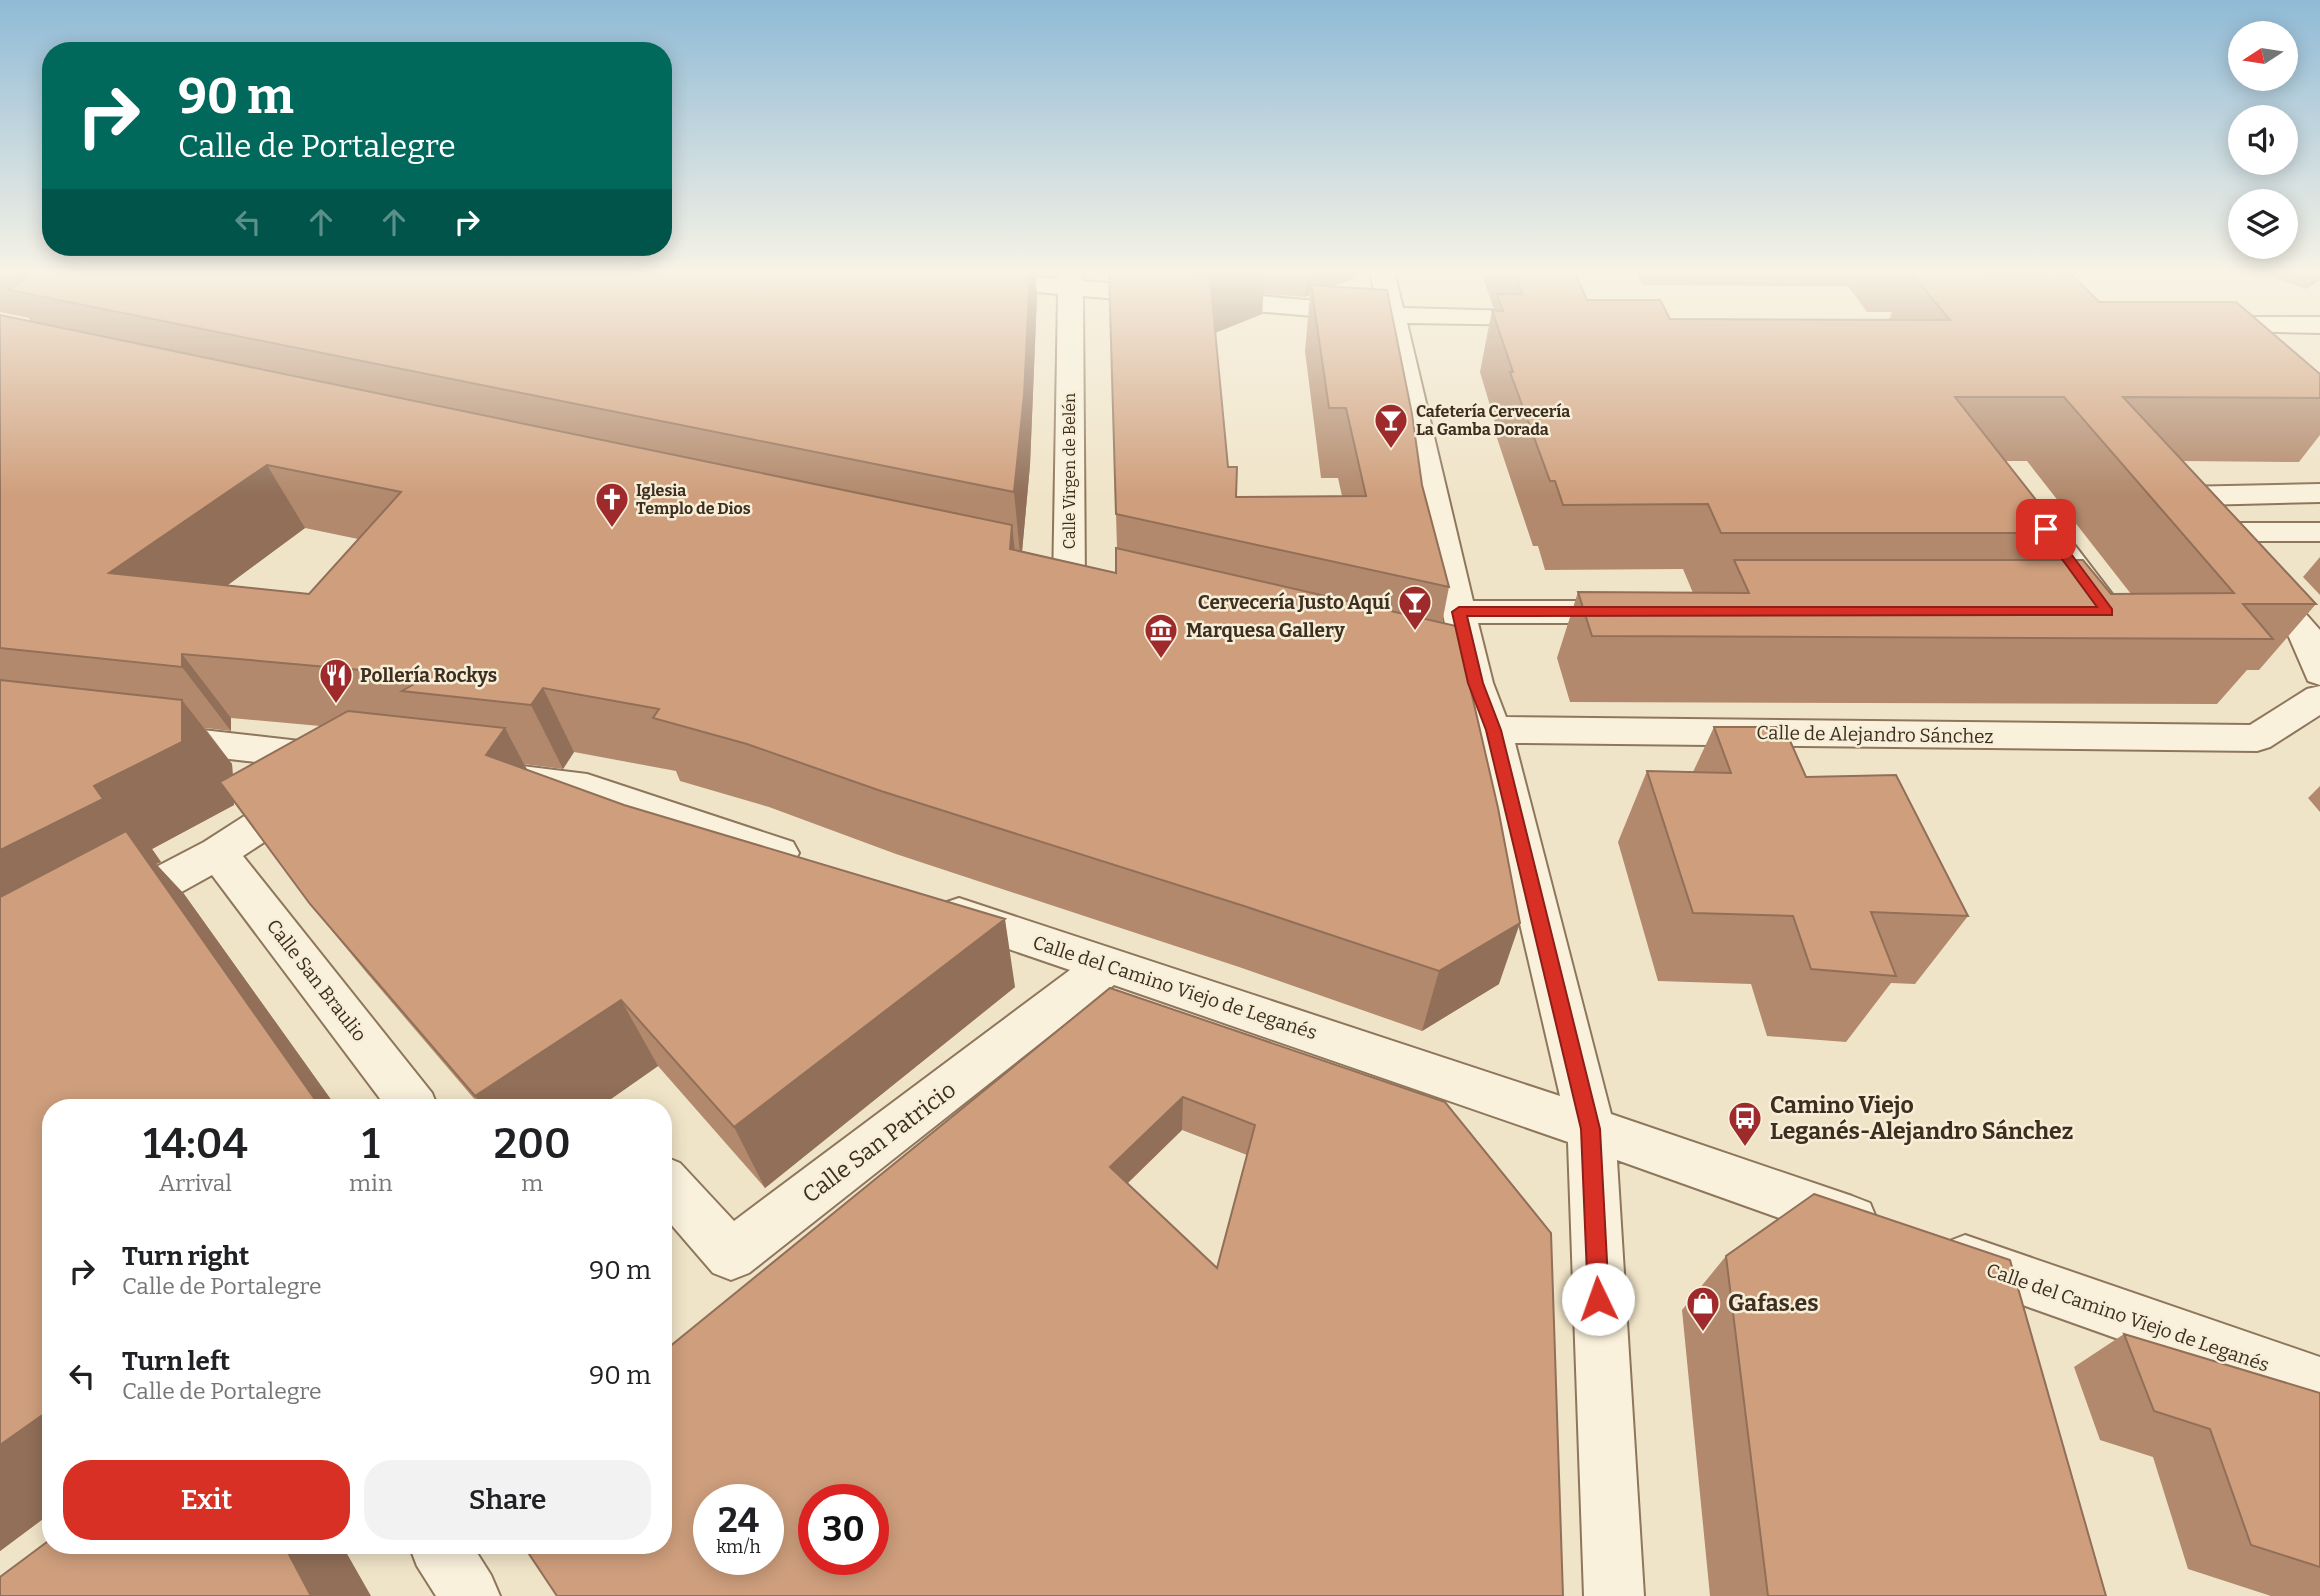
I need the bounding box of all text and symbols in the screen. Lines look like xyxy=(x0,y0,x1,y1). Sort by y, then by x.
north arrow xyxy=(2228,21,2298,91)
map controls xyxy=(2228,21,2298,259)
text: 90 m xyxy=(178,67,294,126)
icon: right xyxy=(63,70,154,161)
button: sound xyxy=(2228,105,2298,175)
text: Calle de Portalegre xyxy=(178,127,456,165)
button: layers xyxy=(2228,189,2298,259)
icon: left xyxy=(229,203,267,241)
icon: ahead xyxy=(302,203,340,241)
icon: ahead xyxy=(375,203,413,241)
icon: right xyxy=(448,203,486,241)
street label: Calle Virgen de Belén xyxy=(1060,393,1079,549)
bar icon: Cafetería Cervecería La Gamba Dorada xyxy=(1372,401,1410,450)
place label: Cafetería Cervecería La Gamba Dorada xyxy=(1416,402,1570,439)
church icon: Iglesia Templo de Dios xyxy=(593,480,631,529)
place label: Iglesia Templo de Dios xyxy=(636,481,751,518)
pin xyxy=(2016,499,2076,559)
icon: arrive xyxy=(2027,510,2065,548)
bar icon: Cervecería Justo Aquí xyxy=(1396,583,1434,632)
place label: Cervecería Justo Aquí xyxy=(1198,591,1391,614)
museum icon: Marquesa Gallery xyxy=(1142,611,1180,660)
place label: Marquesa Gallery xyxy=(1186,619,1345,642)
restaurant icon: Pollería Rockys xyxy=(317,656,355,705)
place label: Pollería Rockys xyxy=(360,664,497,687)
street label: Calle de Alejandro Sánchez xyxy=(1756,721,1994,748)
street label: Calle San Braulio xyxy=(262,915,371,1046)
street label: Calle del Camino Viejo de Leganés xyxy=(1030,931,1320,1044)
street label: Calle San Patricio xyxy=(797,1075,961,1209)
place label: Camino Viejo Leganés-Alejandro Sánchez xyxy=(1770,1091,2073,1145)
bus stop icon: Camino Viejo Leganés-Alejandro Sánchez xyxy=(1726,1099,1764,1148)
text: 14:04 xyxy=(143,1119,248,1169)
text: 1 xyxy=(362,1119,380,1169)
text: 200 xyxy=(494,1119,571,1169)
text: Arrival xyxy=(159,1169,232,1197)
text: min xyxy=(349,1169,392,1197)
text: m xyxy=(521,1169,543,1197)
text: Turn right xyxy=(122,1241,249,1272)
icon: right xyxy=(63,1252,101,1290)
text: 90 m xyxy=(589,1255,651,1286)
street label: Calle del Camino Viejo de Leganés xyxy=(1983,1258,2272,1377)
position arrow xyxy=(1561,1262,1635,1336)
text: Calle de Portalegre xyxy=(122,1272,322,1300)
shop icon: Gafas.es xyxy=(1684,1284,1722,1333)
place label: Gafas.es xyxy=(1728,1289,1819,1317)
text: Turn left xyxy=(122,1346,230,1377)
icon: left xyxy=(63,1357,101,1395)
text: 90 m xyxy=(589,1360,651,1391)
text: Calle de Portalegre xyxy=(122,1377,322,1405)
button: Exit xyxy=(63,1460,350,1540)
button: Share xyxy=(364,1460,651,1540)
speed limit sign: 30 xyxy=(798,1484,889,1575)
text: 24 xyxy=(718,1499,759,1541)
text: km/h xyxy=(716,1536,761,1558)

